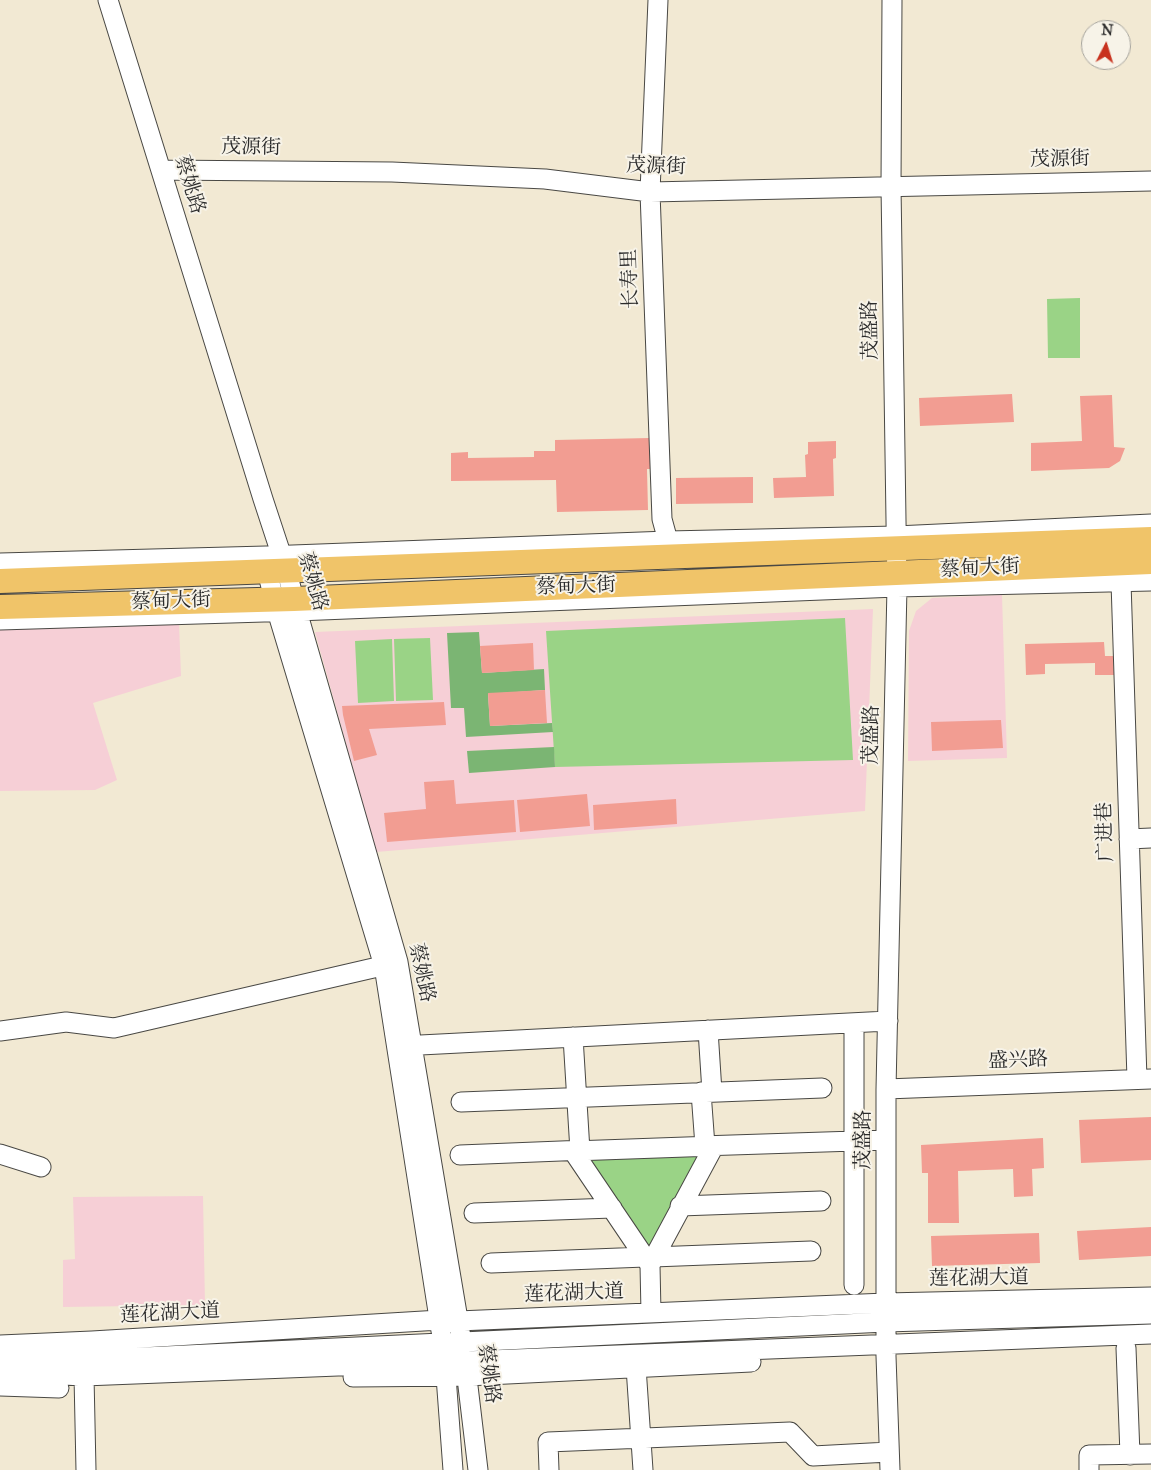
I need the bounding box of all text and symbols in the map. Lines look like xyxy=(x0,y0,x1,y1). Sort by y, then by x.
north arrow xyxy=(1081,20,1131,70)
text: N xyxy=(1101,22,1114,40)
street label: 茂源街 xyxy=(221,135,281,161)
street label: 茂源街 xyxy=(1030,147,1090,173)
street label: 蔡姚路 xyxy=(169,153,209,217)
street label: 茂源街 xyxy=(626,154,686,180)
street label: 长寿里 xyxy=(618,249,644,309)
street label: 茂盛路 xyxy=(858,300,884,360)
street label: 蔡姚路 xyxy=(292,550,332,614)
street label: 蔡甸大街 xyxy=(939,555,1021,583)
street label: 蔡甸大街 xyxy=(536,574,616,600)
street label: 蔡甸大街 xyxy=(131,589,211,615)
street label: 茂盛路 xyxy=(859,705,885,765)
street label: 广进巷 xyxy=(1093,802,1119,862)
street label: 蔡姚路 xyxy=(403,941,439,1005)
street label: 盛兴路 xyxy=(988,1048,1048,1074)
street label: 茂盛路 xyxy=(852,1110,876,1170)
street label: 莲花湖大道 xyxy=(929,1266,1029,1292)
street label: 莲花湖大道 xyxy=(524,1280,624,1308)
street label: 莲花湖大道 xyxy=(119,1299,221,1329)
street label: 蔡姚路 xyxy=(472,1343,504,1405)

